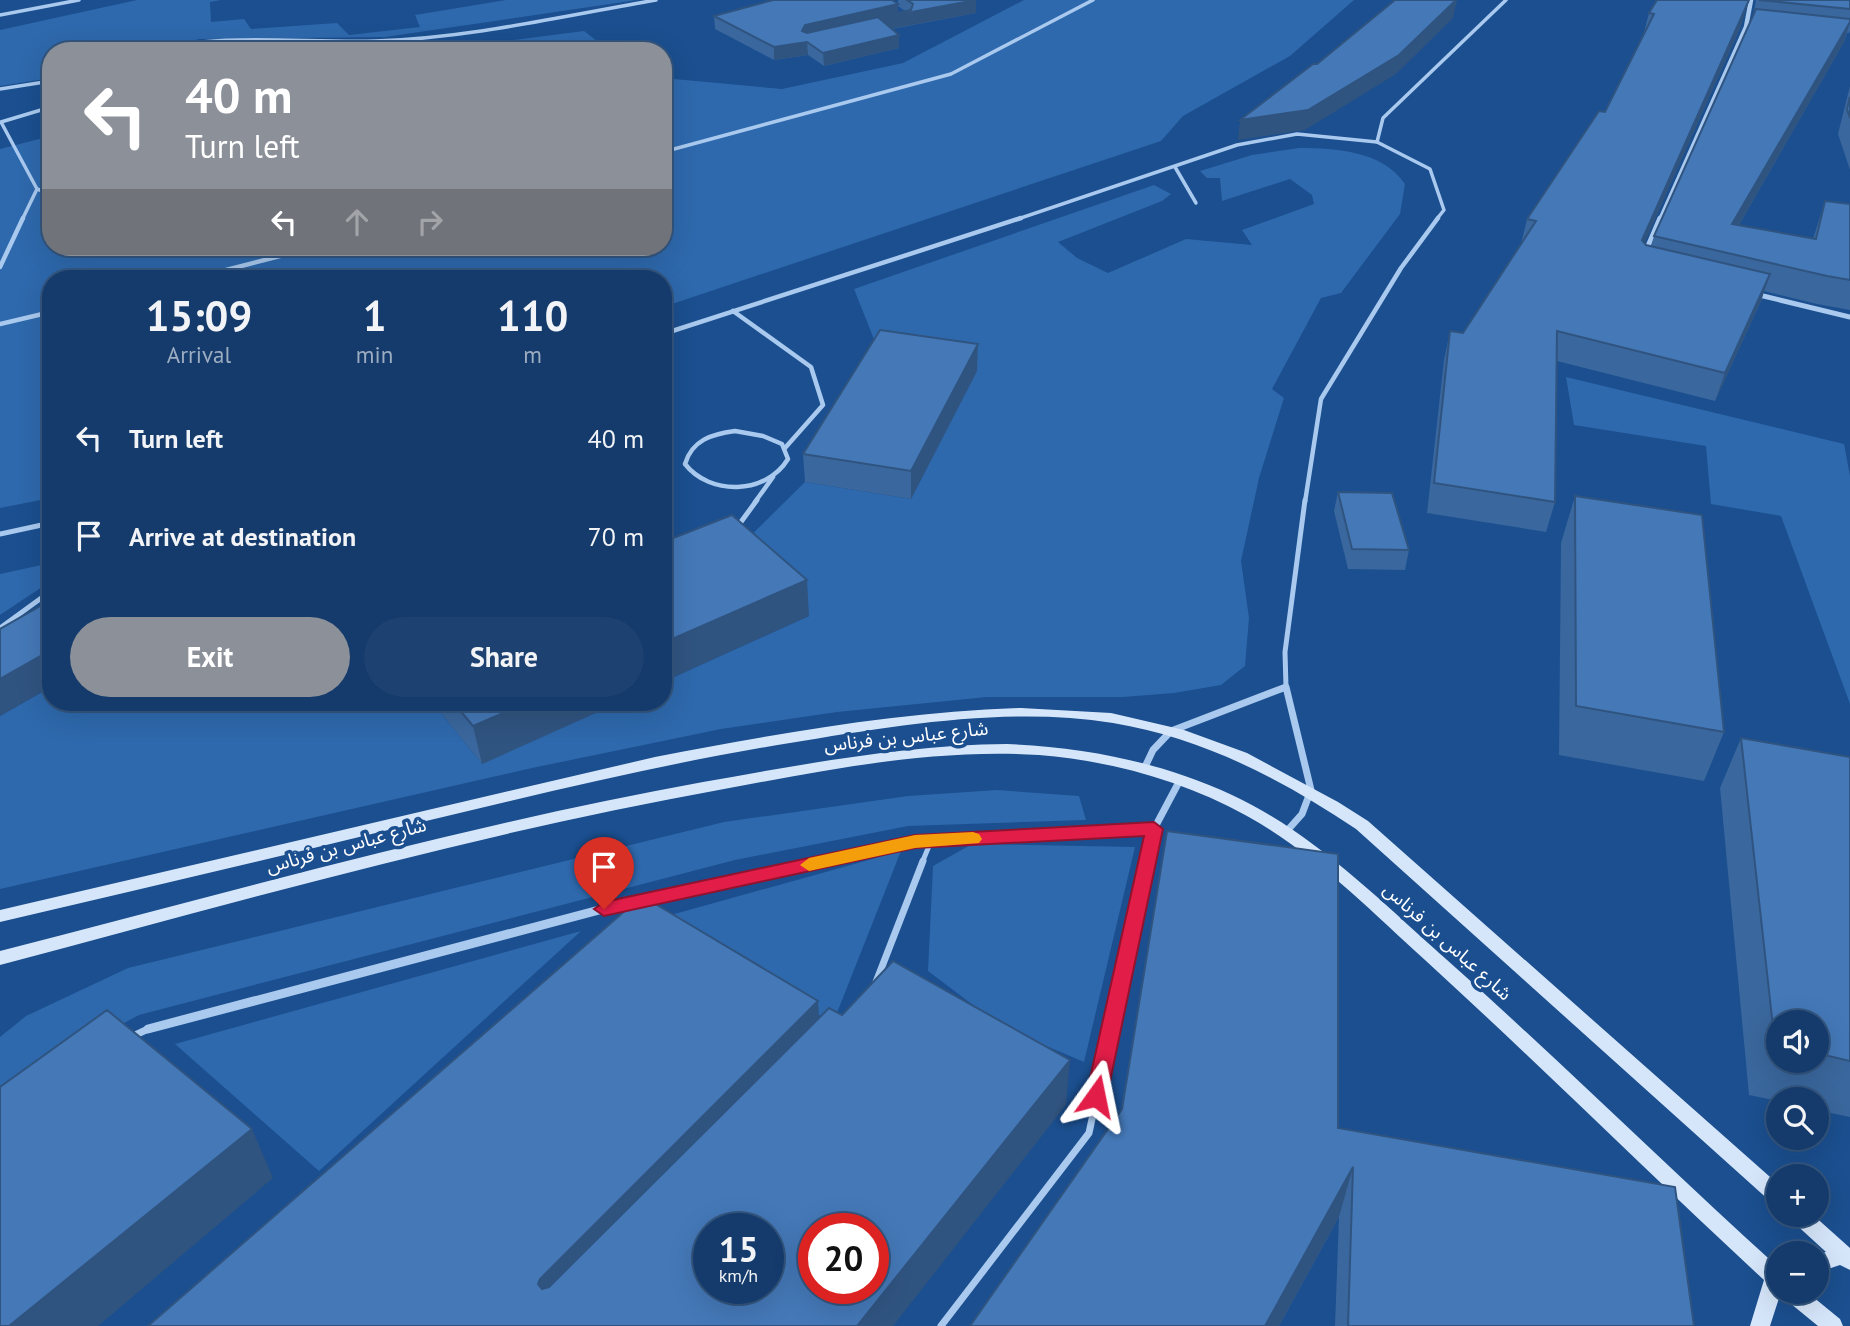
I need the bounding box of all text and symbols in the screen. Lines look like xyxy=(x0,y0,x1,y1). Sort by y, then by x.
text: 40 m xyxy=(185,63,292,127)
icon: left xyxy=(70,70,161,161)
text: Turn left xyxy=(185,125,300,167)
icon: left xyxy=(265,203,303,241)
icon: ahead xyxy=(338,203,376,241)
icon: right xyxy=(411,203,449,241)
text: 15:09 xyxy=(146,288,252,343)
text: 1 xyxy=(363,288,386,343)
text: 110 xyxy=(497,288,568,343)
text: Arrival xyxy=(167,340,231,369)
text: min xyxy=(356,340,393,369)
text: m xyxy=(523,340,542,369)
icon: left xyxy=(70,419,108,457)
text: Turn left xyxy=(129,422,223,455)
text: 40 m xyxy=(588,422,644,455)
icon: arrive xyxy=(70,517,108,555)
text: Arrive at destination xyxy=(129,520,356,553)
text: 70 m xyxy=(588,520,644,553)
button: Exit xyxy=(70,617,350,697)
button: Share xyxy=(364,617,644,697)
street label: شارع عباس بن فرناس xyxy=(823,715,989,759)
street label: شارع عباس بن فرناس xyxy=(263,812,429,880)
pin xyxy=(574,837,634,909)
icon: arrive xyxy=(585,848,623,886)
street label: شارع عباس بن فرناس xyxy=(1377,877,1517,1007)
map controls xyxy=(1766,1010,1829,1304)
button: sound xyxy=(1766,1010,1829,1073)
position arrow xyxy=(1059,1059,1133,1133)
button: search xyxy=(1766,1087,1829,1150)
button: + xyxy=(1766,1164,1829,1227)
speed limit sign: 20 xyxy=(798,1213,889,1304)
text: 15 xyxy=(719,1226,758,1272)
button: − xyxy=(1766,1241,1829,1304)
text: km/h xyxy=(719,1264,758,1287)

